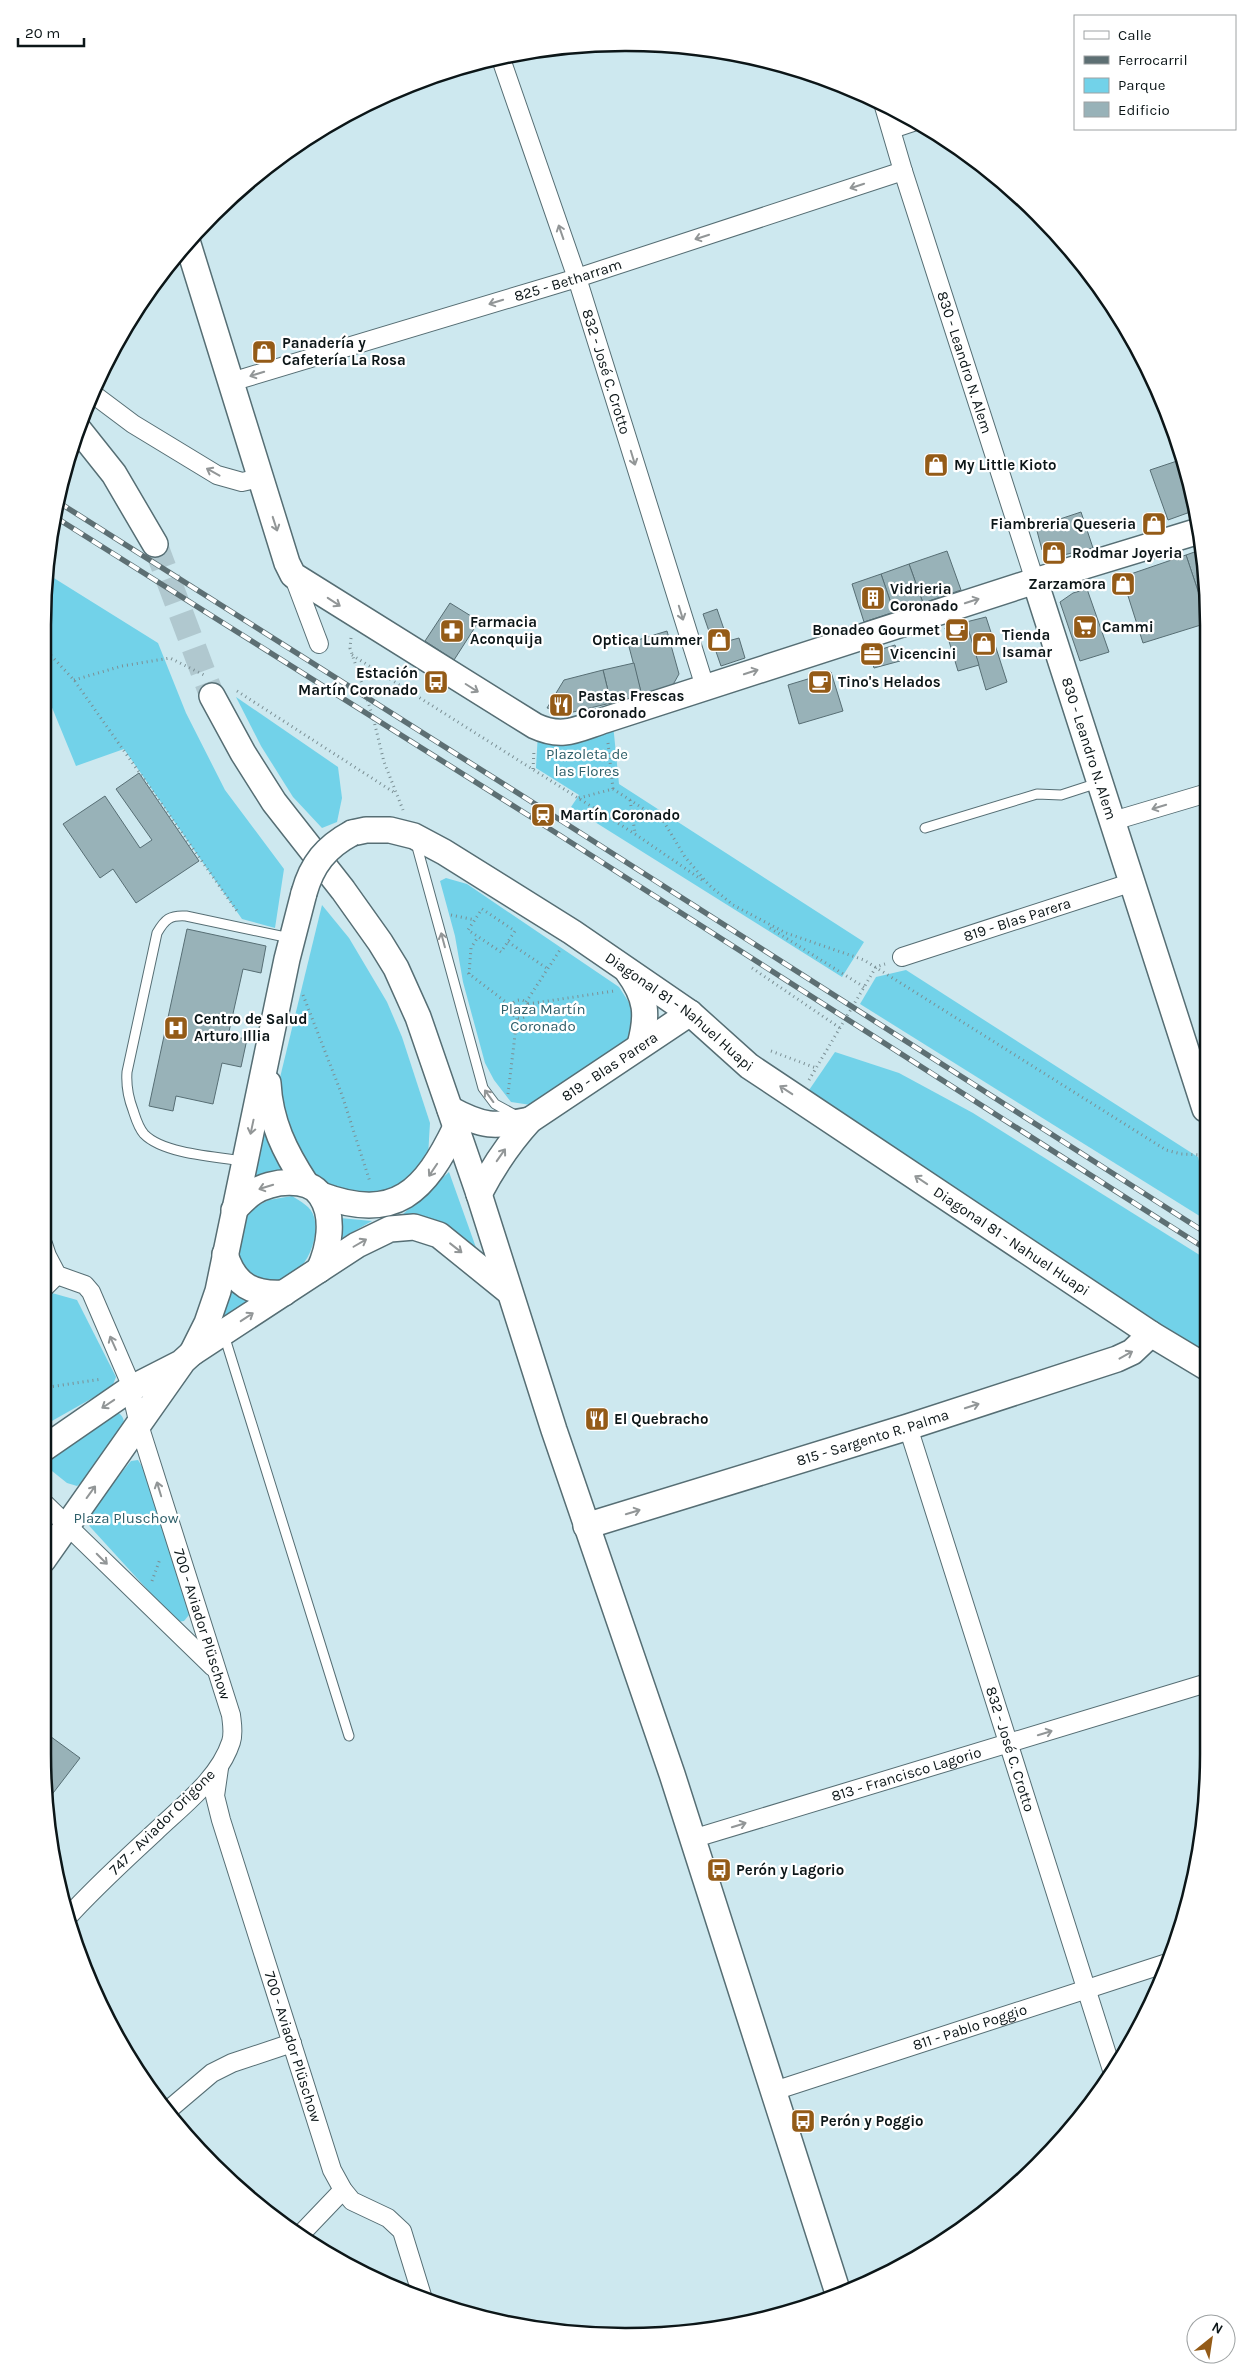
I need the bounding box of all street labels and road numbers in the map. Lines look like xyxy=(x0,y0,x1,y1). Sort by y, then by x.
street label: 825 - Betharram xyxy=(512,255,624,305)
street label: 830 - Leandro N. Alem xyxy=(933,289,996,436)
street label: 832 - José C. Crotto xyxy=(578,307,634,437)
street label: 830 - Leandro N. Alem xyxy=(1058,675,1120,822)
street label: 819 - Blas Parera xyxy=(961,894,1073,945)
street label: Diagonal 81 - Nahuel Huapi xyxy=(602,948,757,1075)
street label: 819 - Blas Parera xyxy=(558,1028,661,1105)
street label: Diagonal 81 - Nahuel Huapi xyxy=(930,1183,1093,1300)
street label: 815 - Sargento R. Palma xyxy=(794,1405,951,1470)
street label: 700 - Aviador Plüschow xyxy=(170,1547,235,1702)
street label: 832 - José C. Crotto xyxy=(982,1684,1039,1814)
street label: 813 - Francisco Lagorio xyxy=(829,1743,984,1805)
street label: 747 - Aviador Origone xyxy=(105,1765,219,1879)
street label: 700 - Aviador Plüschow xyxy=(261,1969,325,2125)
street label: 811 - Pablo Poggio xyxy=(910,2000,1029,2054)

